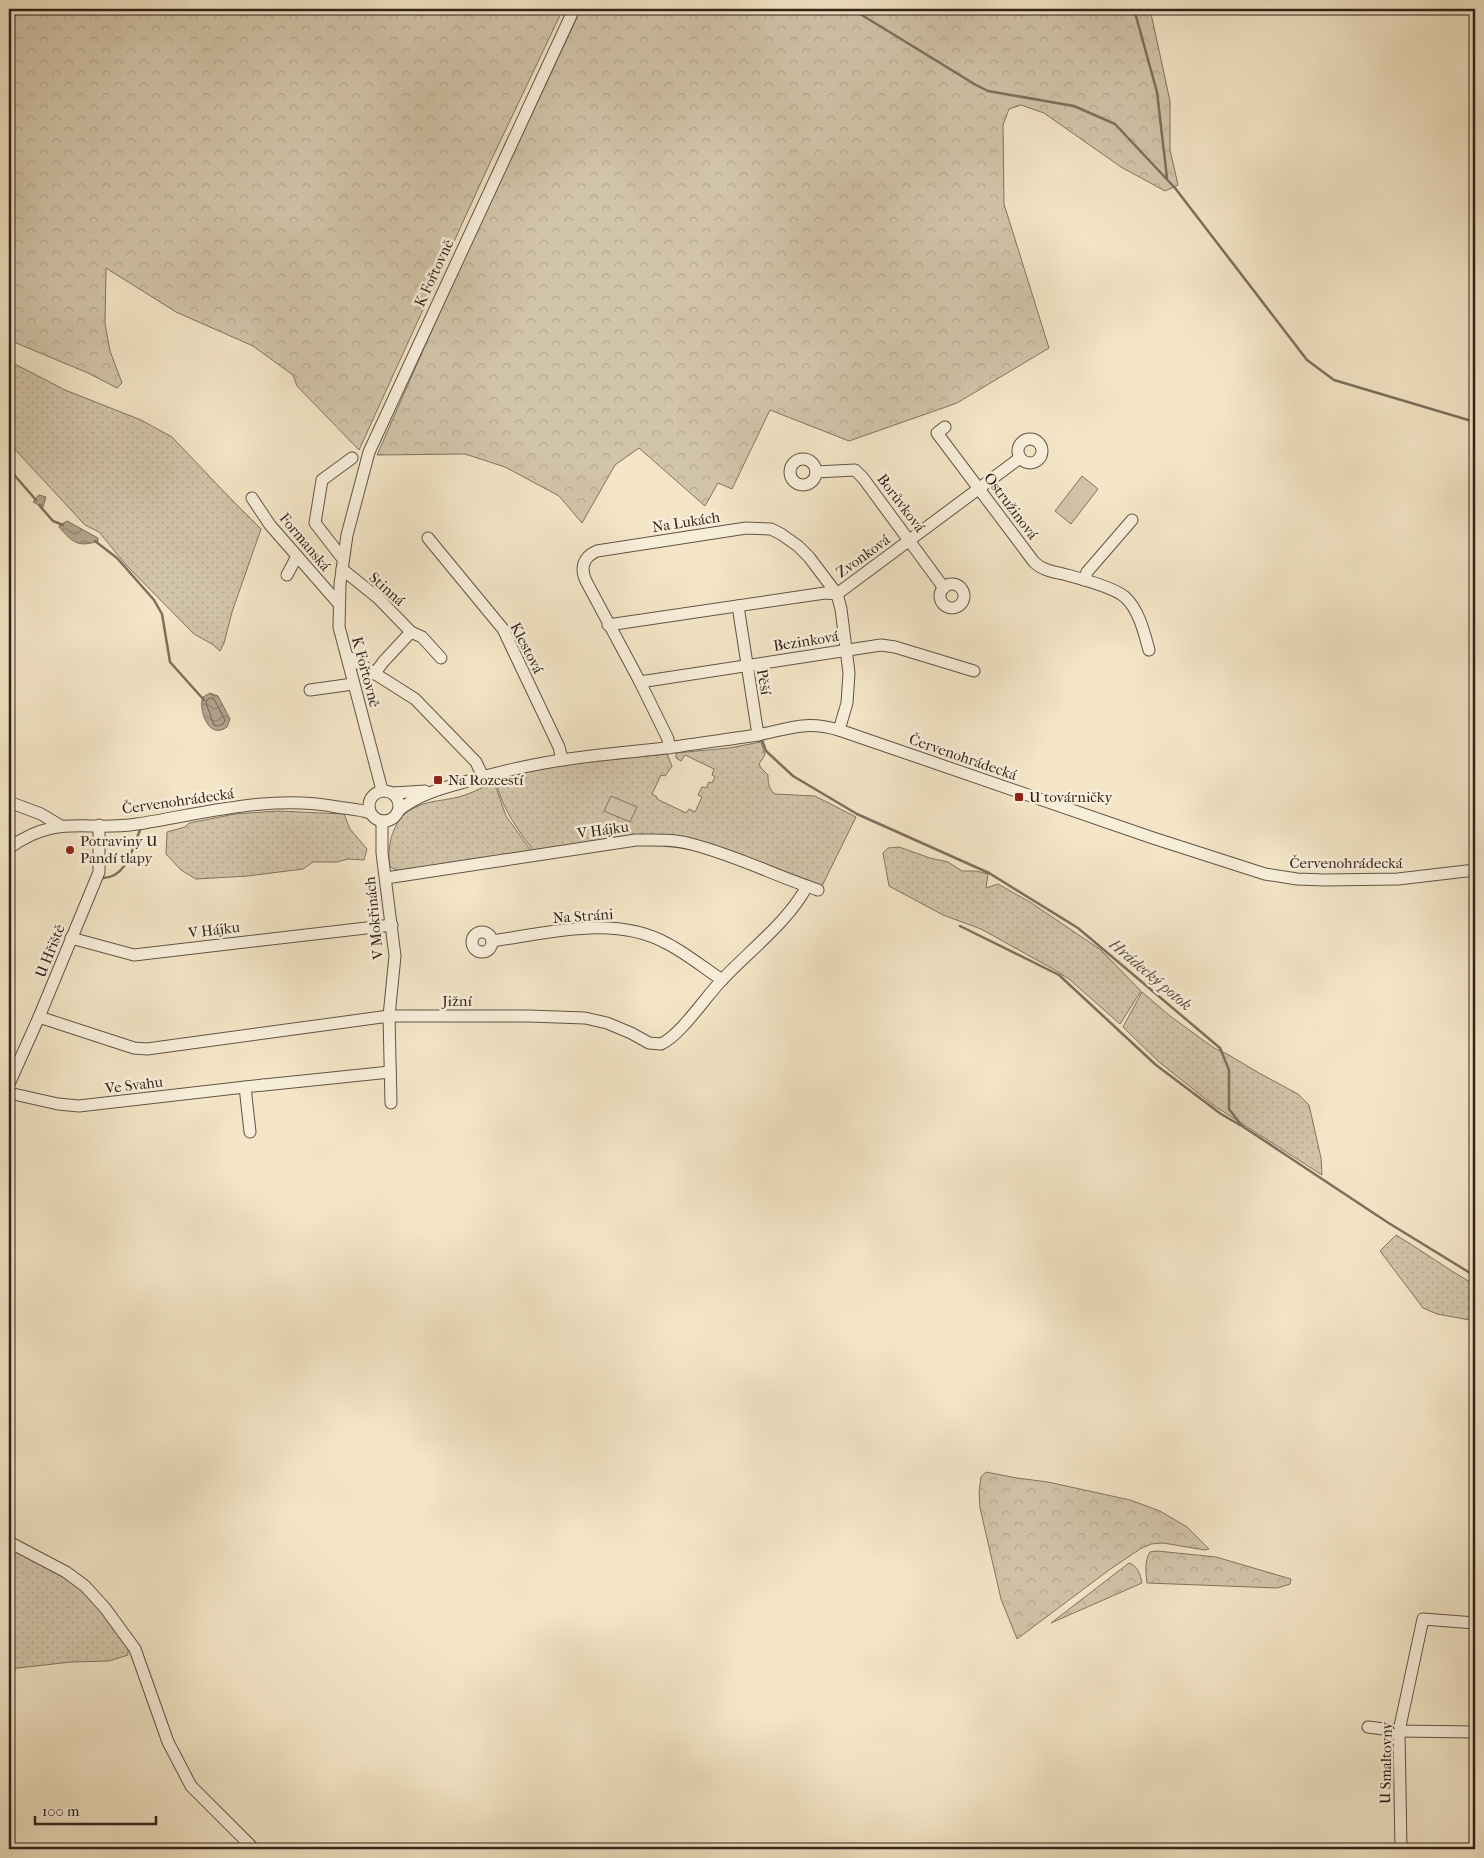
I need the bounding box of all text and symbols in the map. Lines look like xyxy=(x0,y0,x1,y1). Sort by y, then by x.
street label: K Fořtovně xyxy=(411,236,458,310)
street label: Ostružinová xyxy=(980,469,1043,544)
street label: Borůvková xyxy=(873,470,929,537)
street label: Na Lukách xyxy=(651,508,722,536)
street label: Formanská xyxy=(276,509,335,575)
street label: Zvonková xyxy=(832,530,894,582)
street label: Stinná xyxy=(365,568,409,610)
street label: Klestová xyxy=(507,619,548,677)
street label: Bezinková xyxy=(772,627,841,655)
street label: K Fořtovně xyxy=(348,635,384,710)
street label: Pěší xyxy=(753,668,775,697)
street label: Červenohrádecká xyxy=(907,730,1020,784)
place label: Na Rozcestí xyxy=(448,771,524,789)
marker: Na Rozcestí xyxy=(432,774,444,786)
street label: Červenohrádecká xyxy=(121,784,236,818)
place label: U továrničky xyxy=(1029,788,1114,806)
marker: U továrničky xyxy=(1013,791,1025,803)
street label: V Hájku xyxy=(575,817,630,843)
place label: Potraviny U Pandí tlapy xyxy=(80,832,158,867)
marker: Potraviny U Pandí tlapy xyxy=(64,844,76,856)
street label: Červenohrádecká xyxy=(1289,854,1404,872)
street label: V Mokřinách xyxy=(361,875,387,961)
street label: Na Stráni xyxy=(552,905,615,927)
street label: V Hájku xyxy=(186,918,241,942)
street label: U Hřiště xyxy=(31,921,69,980)
water label: Hrádecký potok xyxy=(1105,934,1196,1014)
street label: Jižní xyxy=(441,992,472,1010)
street label: Ve Svahu xyxy=(103,1072,164,1098)
street label: U Smaltovny xyxy=(1376,1721,1396,1804)
scale bar xyxy=(35,1793,156,1825)
text: 100 m xyxy=(42,1802,80,1820)

